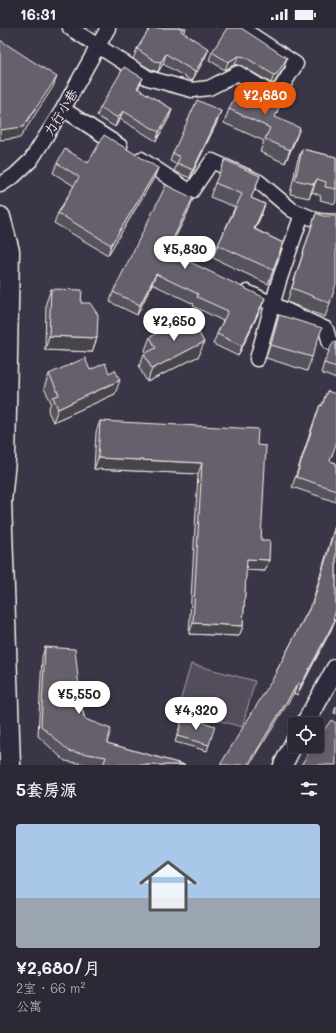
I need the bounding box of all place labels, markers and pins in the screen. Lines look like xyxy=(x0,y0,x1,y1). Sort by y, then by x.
pin: ¥2,680 xyxy=(232,82,298,116)
pin: ¥5,830 xyxy=(152,236,218,270)
pin: ¥2,650 xyxy=(141,308,207,342)
pin: ¥5,550 xyxy=(46,681,112,715)
pin: ¥4,320 xyxy=(163,697,229,731)

